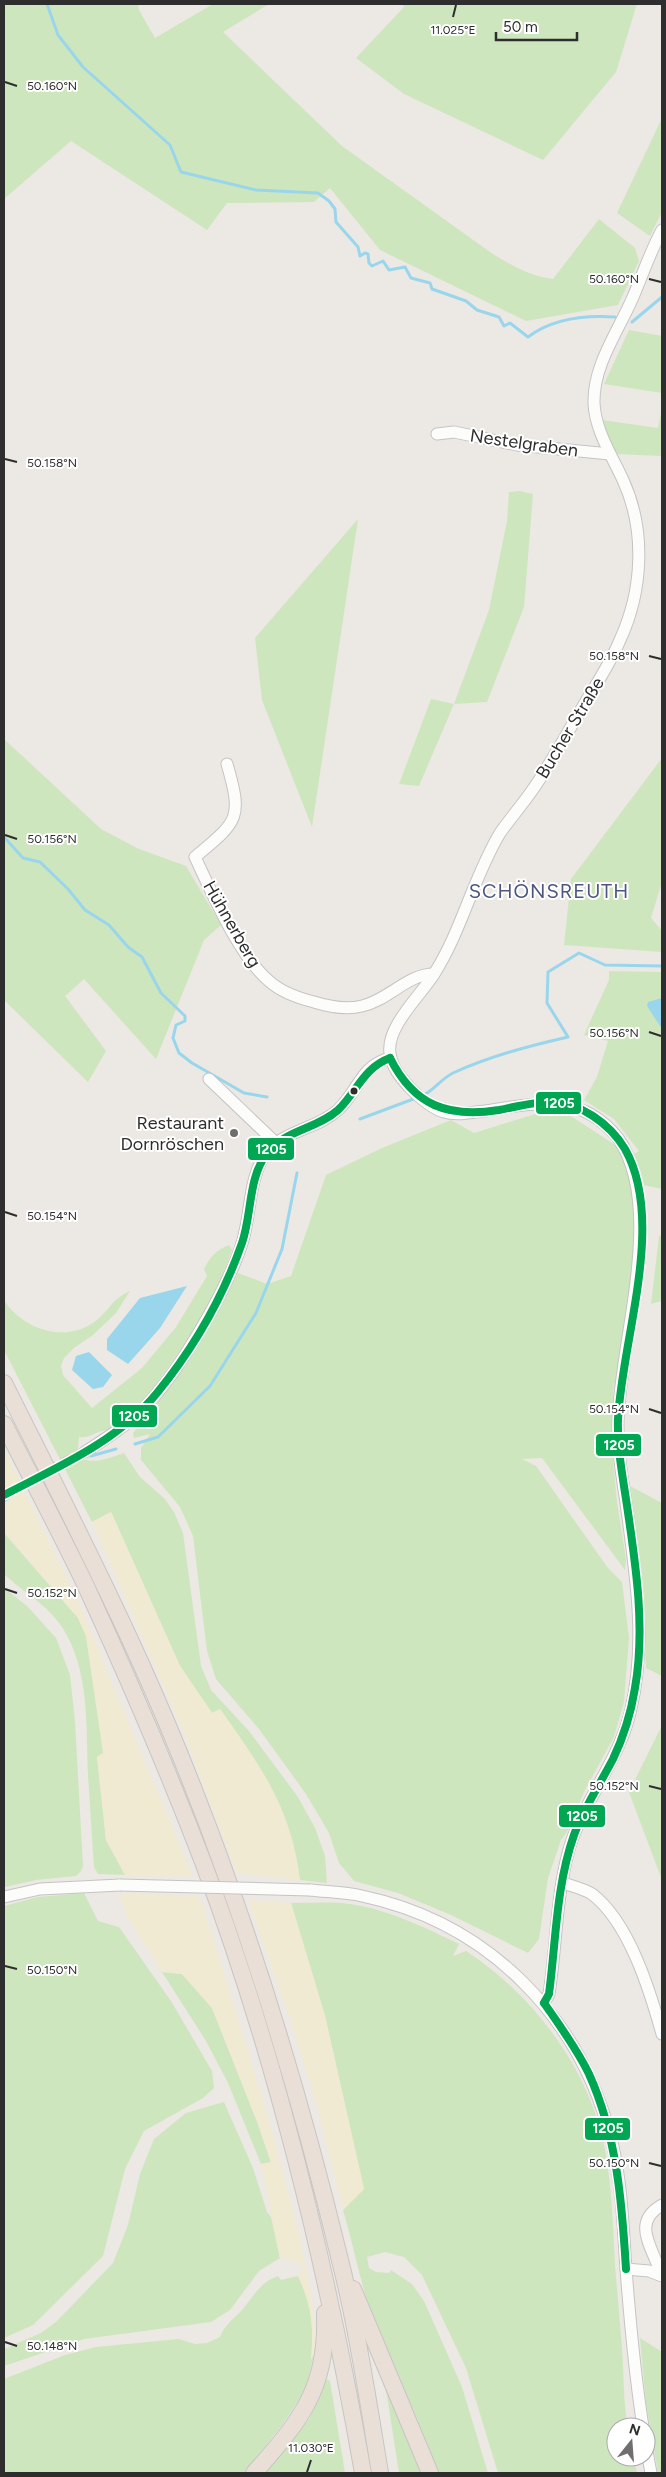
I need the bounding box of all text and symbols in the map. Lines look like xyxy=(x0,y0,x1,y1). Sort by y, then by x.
scale bar xyxy=(496,10,577,42)
text: 50 m xyxy=(503,18,538,36)
text: 11.025°E xyxy=(430,23,476,37)
text: 50.160°N xyxy=(27,79,77,93)
text: 50.160°N xyxy=(589,272,639,286)
street label: Nestelgraben xyxy=(469,425,579,461)
text: 50.158°N xyxy=(27,456,77,470)
text: 50.158°N xyxy=(589,649,639,663)
street label: Bucher Straße xyxy=(531,673,609,783)
text: 50.156°N xyxy=(27,832,77,846)
street label: Hühnerberg xyxy=(198,877,266,971)
district label: SCHÖNSREUTH xyxy=(469,879,629,903)
text: 50.156°N xyxy=(589,1026,639,1040)
unlabelled marker xyxy=(349,1086,359,1096)
line badge: 1205 xyxy=(535,1091,582,1115)
text: 1205 xyxy=(543,1095,575,1112)
place label: Restaurant Dornröschen xyxy=(120,1112,224,1155)
marker: Restaurant Dornröschen xyxy=(228,1127,240,1139)
line badge: 1205 xyxy=(247,1137,295,1161)
text: 1205 xyxy=(255,1141,287,1158)
text: 50.154°N xyxy=(27,1209,77,1223)
text: 50.154°N xyxy=(589,1402,639,1416)
line badge: 1205 xyxy=(111,1404,158,1428)
text: 1205 xyxy=(118,1408,150,1425)
line badge: 1205 xyxy=(595,1433,642,1457)
text: 1205 xyxy=(603,1437,635,1454)
text: 50.152°N xyxy=(27,1586,77,1600)
text: 50.152°N xyxy=(589,1779,639,1793)
line badge: 1205 xyxy=(558,1804,606,1828)
text: 1205 xyxy=(566,1808,598,1825)
text: 50.150°N xyxy=(27,1963,77,1977)
line badge: 1205 xyxy=(584,2117,631,2141)
text: 1205 xyxy=(592,2120,624,2137)
text: 50.150°N xyxy=(589,2156,639,2170)
text: 50.148°N xyxy=(27,2339,77,2353)
north arrow xyxy=(606,2417,656,2467)
text: N xyxy=(627,2420,642,2440)
text: 11.030°E xyxy=(288,2441,334,2455)

